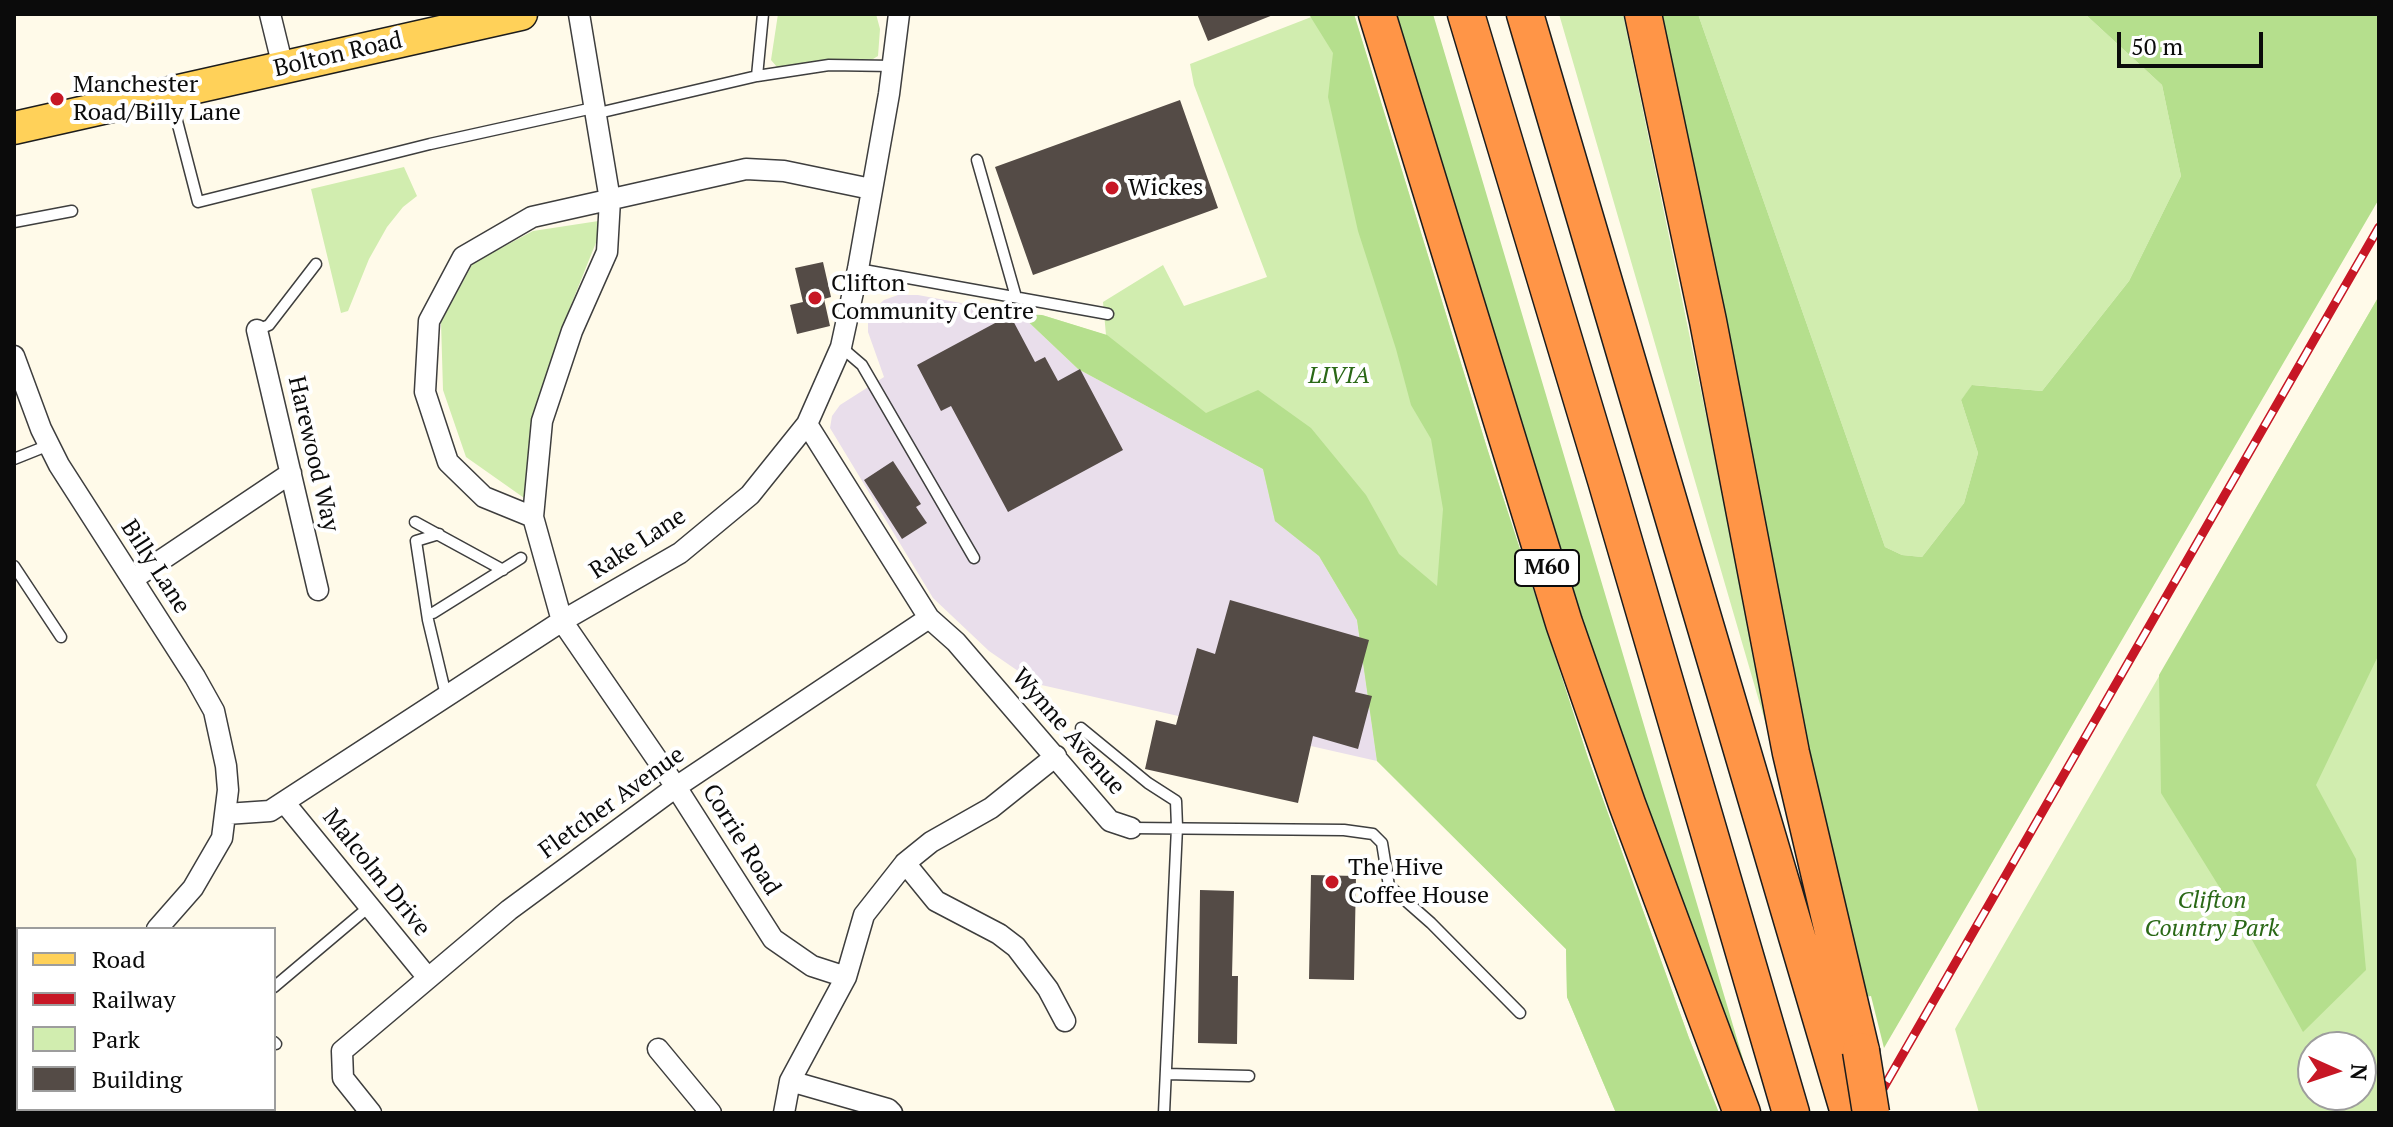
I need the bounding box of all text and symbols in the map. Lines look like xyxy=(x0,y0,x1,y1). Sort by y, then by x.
scale bar xyxy=(2121,16,2267,66)
street label: Bolton Road xyxy=(271,26,405,84)
text: 50 m xyxy=(2131,30,2183,62)
place label: Manchester Road/Billy Lane xyxy=(73,71,241,127)
marker: Manchester Road/Billy Lane xyxy=(48,90,66,108)
place label: Wickes xyxy=(1128,174,1203,202)
marker: Wickes xyxy=(1103,179,1121,197)
place label: Clifton Community Centre xyxy=(831,270,1034,326)
marker: Clifton Community Centre xyxy=(806,289,824,307)
park label: LIVIA xyxy=(1308,362,1370,390)
street label: Harewood Way xyxy=(281,373,345,535)
street label: Rake Lane xyxy=(584,502,692,586)
street label: Billy Lane xyxy=(114,515,196,619)
road number: M60 xyxy=(1515,550,1579,586)
street label: Wynne Avenue xyxy=(1005,663,1131,801)
street label: Fletcher Avenue xyxy=(534,741,690,865)
street label: Corrie Road xyxy=(696,779,786,901)
street label: Malcolm Drive xyxy=(316,804,436,942)
place label: The Hive Coffee House xyxy=(1348,854,1489,910)
marker: The Hive Coffee House xyxy=(1323,873,1341,891)
park label: Clifton Country Park xyxy=(2145,887,2279,943)
legend xyxy=(16,927,276,1111)
text: Road xyxy=(92,943,146,975)
text: Railway xyxy=(92,983,176,1015)
text: Park xyxy=(92,1023,140,1055)
north arrow xyxy=(2297,1031,2377,1111)
text: Building xyxy=(92,1063,182,1095)
text: N xyxy=(2345,1063,2374,1081)

